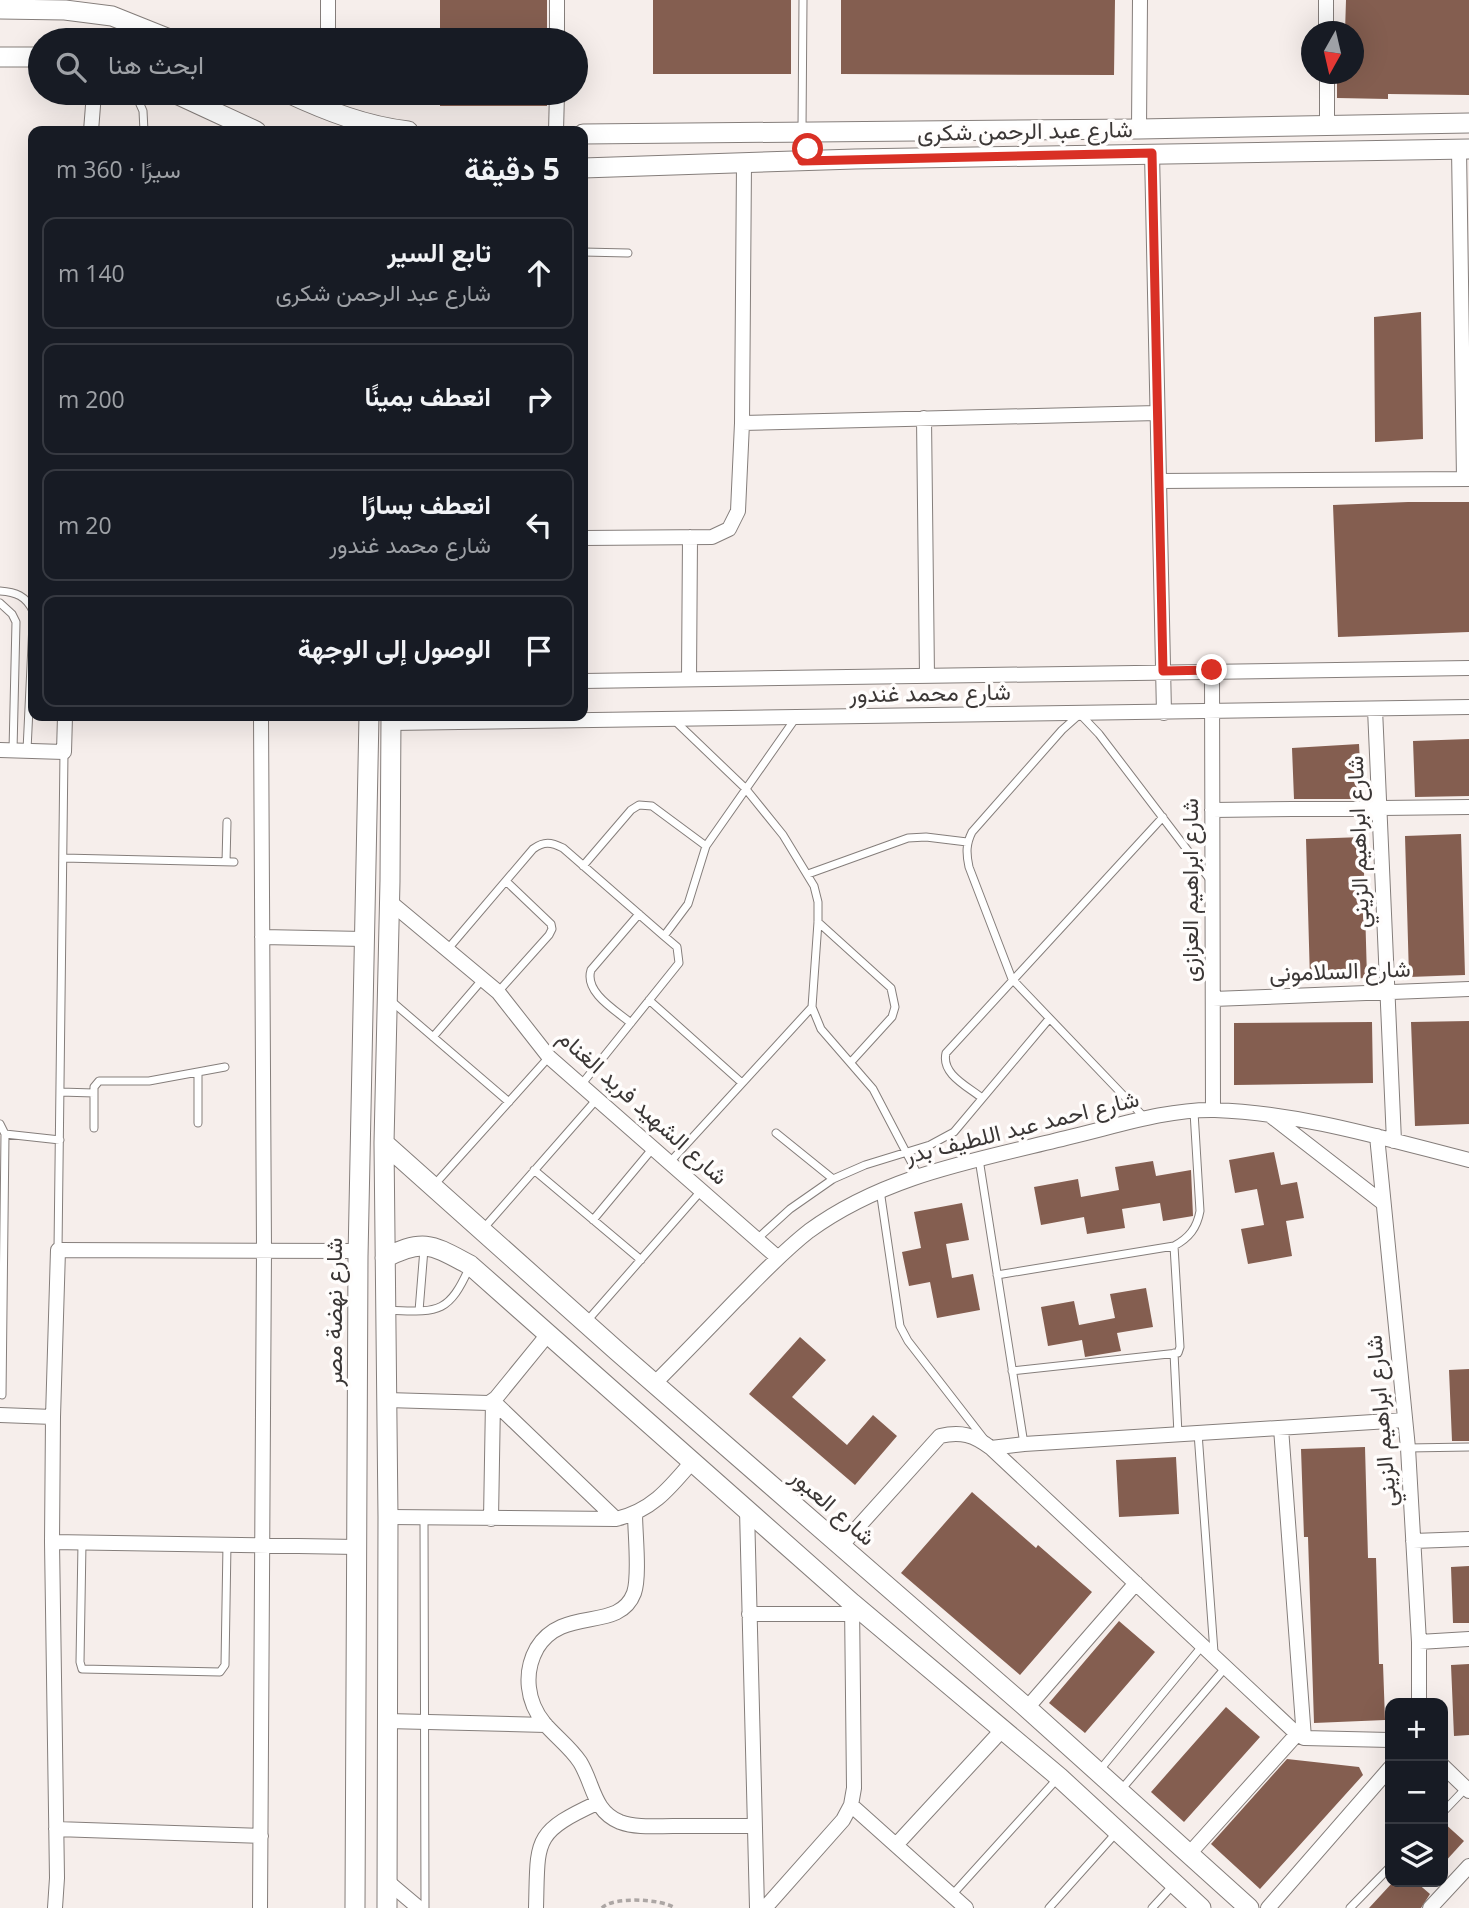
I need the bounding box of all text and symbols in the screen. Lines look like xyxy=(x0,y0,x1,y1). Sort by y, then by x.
north arrow xyxy=(1301,21,1364,84)
search box xyxy=(28,28,588,105)
text: ابحث هنا xyxy=(108,46,204,82)
icon: search xyxy=(52,48,90,86)
street label: شارع عبد الرحمن شكرى xyxy=(917,112,1133,149)
route start xyxy=(792,133,823,164)
text: 5 دقيقة xyxy=(464,148,560,189)
text: سيرًا · 360 m xyxy=(56,153,181,185)
text: تابع السير xyxy=(387,234,491,270)
icon: ahead xyxy=(520,254,558,292)
text: 140 m xyxy=(58,257,125,289)
text: شارع عبد الرحمن شكرى xyxy=(275,276,491,308)
text: انعطف يمينًا xyxy=(364,378,491,414)
icon: right xyxy=(520,380,558,418)
text: 200 m xyxy=(58,383,125,415)
text: انعطف يسارًا xyxy=(361,486,491,522)
icon: left xyxy=(520,506,558,544)
text: 20 m xyxy=(58,509,112,541)
text: شارع محمد غندور xyxy=(329,528,491,560)
text: الوصول إلى الوجهة xyxy=(298,630,491,666)
icon: arrive xyxy=(520,632,558,670)
route end xyxy=(1196,654,1227,685)
street label: شارع محمد غندور xyxy=(848,675,1011,710)
street label: شارع ابراهيم الزيني xyxy=(1338,755,1380,929)
street label: شارع ابراهيم العزازى xyxy=(1173,798,1206,982)
street label: شارع السلامونى xyxy=(1269,952,1411,989)
street label: شارع الشهيد فريد الغنام xyxy=(551,1021,736,1192)
street label: شارع احمد عبد اللطيف بدر xyxy=(901,1081,1142,1172)
street label: شارع نهضة مصر xyxy=(317,1238,350,1387)
street label: شارع ابراهيم الزيني xyxy=(1357,1333,1407,1508)
street label: شارع العبور xyxy=(783,1460,883,1553)
map controls xyxy=(1385,1698,1448,1887)
button: + xyxy=(1385,1698,1448,1761)
button: − xyxy=(1385,1761,1448,1824)
button: layers xyxy=(1385,1824,1448,1887)

